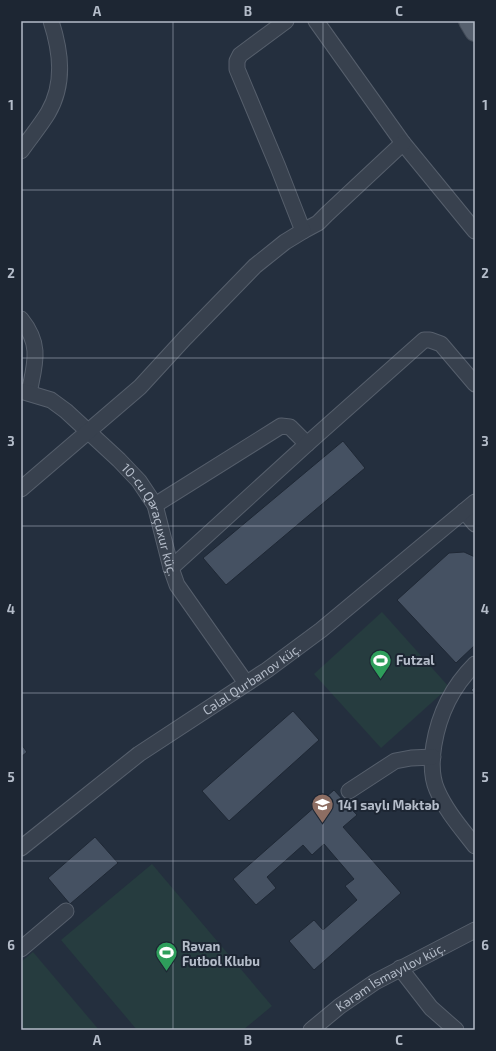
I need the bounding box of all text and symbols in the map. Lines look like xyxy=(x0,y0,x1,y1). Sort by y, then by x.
text: A xyxy=(93,3,102,19)
text: B xyxy=(244,3,252,19)
text: C xyxy=(395,3,403,19)
text: 1 xyxy=(8,97,14,113)
text: 1 xyxy=(482,97,488,113)
text: 2 xyxy=(7,265,15,281)
text: 2 xyxy=(481,265,489,281)
text: 3 xyxy=(7,433,15,449)
text: 3 xyxy=(481,433,489,449)
street label: 10-cu Qaraçuxur küç. xyxy=(118,460,181,578)
text: 4 xyxy=(7,601,15,617)
text: 4 xyxy=(481,601,489,617)
street label: Cəlal Qurbanov küç. xyxy=(199,640,304,718)
sports icon: Futzal xyxy=(368,647,394,680)
place label: Futzal xyxy=(396,652,435,668)
text: 5 xyxy=(7,769,15,785)
text: 5 xyxy=(481,769,489,785)
school or university icon: 141 saylı Məktəb xyxy=(310,792,336,825)
place label: 141 saylı Məktəb xyxy=(338,797,440,813)
text: 6 xyxy=(7,937,15,953)
text: 6 xyxy=(481,937,489,953)
place label: Rəvan Futbol Klubu xyxy=(182,938,260,969)
street label: Kərəm İsmayılov küç. xyxy=(332,939,448,1015)
sports icon: Rəvan Futbol Klubu xyxy=(153,940,179,973)
text: A xyxy=(93,1032,102,1048)
text: B xyxy=(244,1032,252,1048)
text: C xyxy=(395,1032,403,1048)

